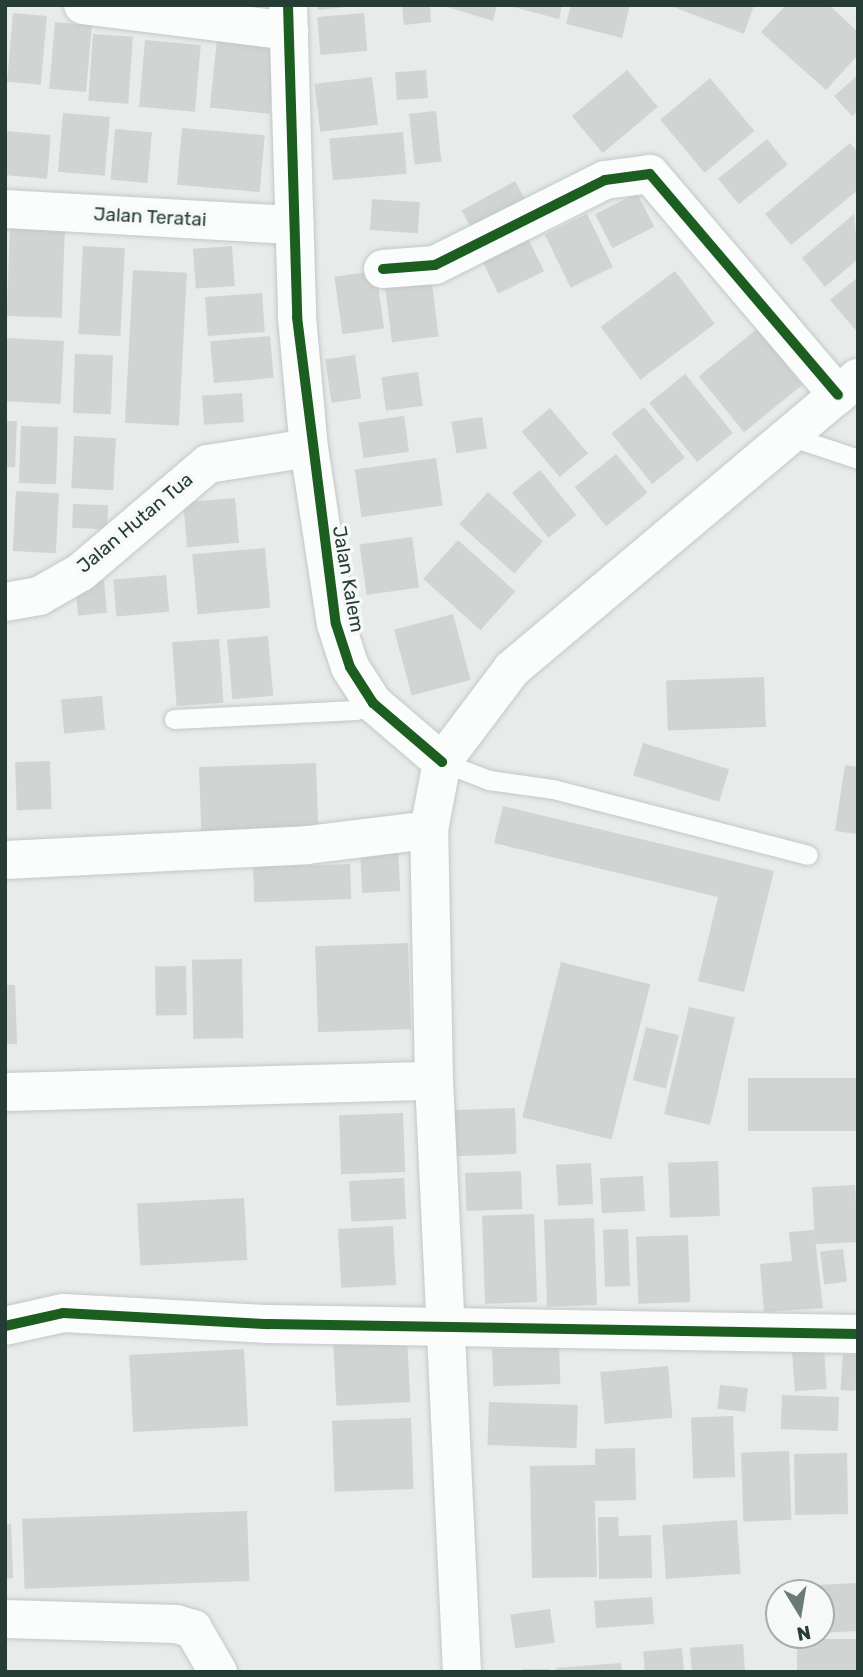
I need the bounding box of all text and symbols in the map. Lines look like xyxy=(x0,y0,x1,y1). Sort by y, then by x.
street label: Jalan Teratai xyxy=(93,203,207,231)
street label: Jalan Hutan Tua xyxy=(72,468,198,578)
street label: Jalan Kalem xyxy=(327,524,369,634)
north arrow xyxy=(765,1579,835,1649)
text: N xyxy=(795,1621,813,1646)

